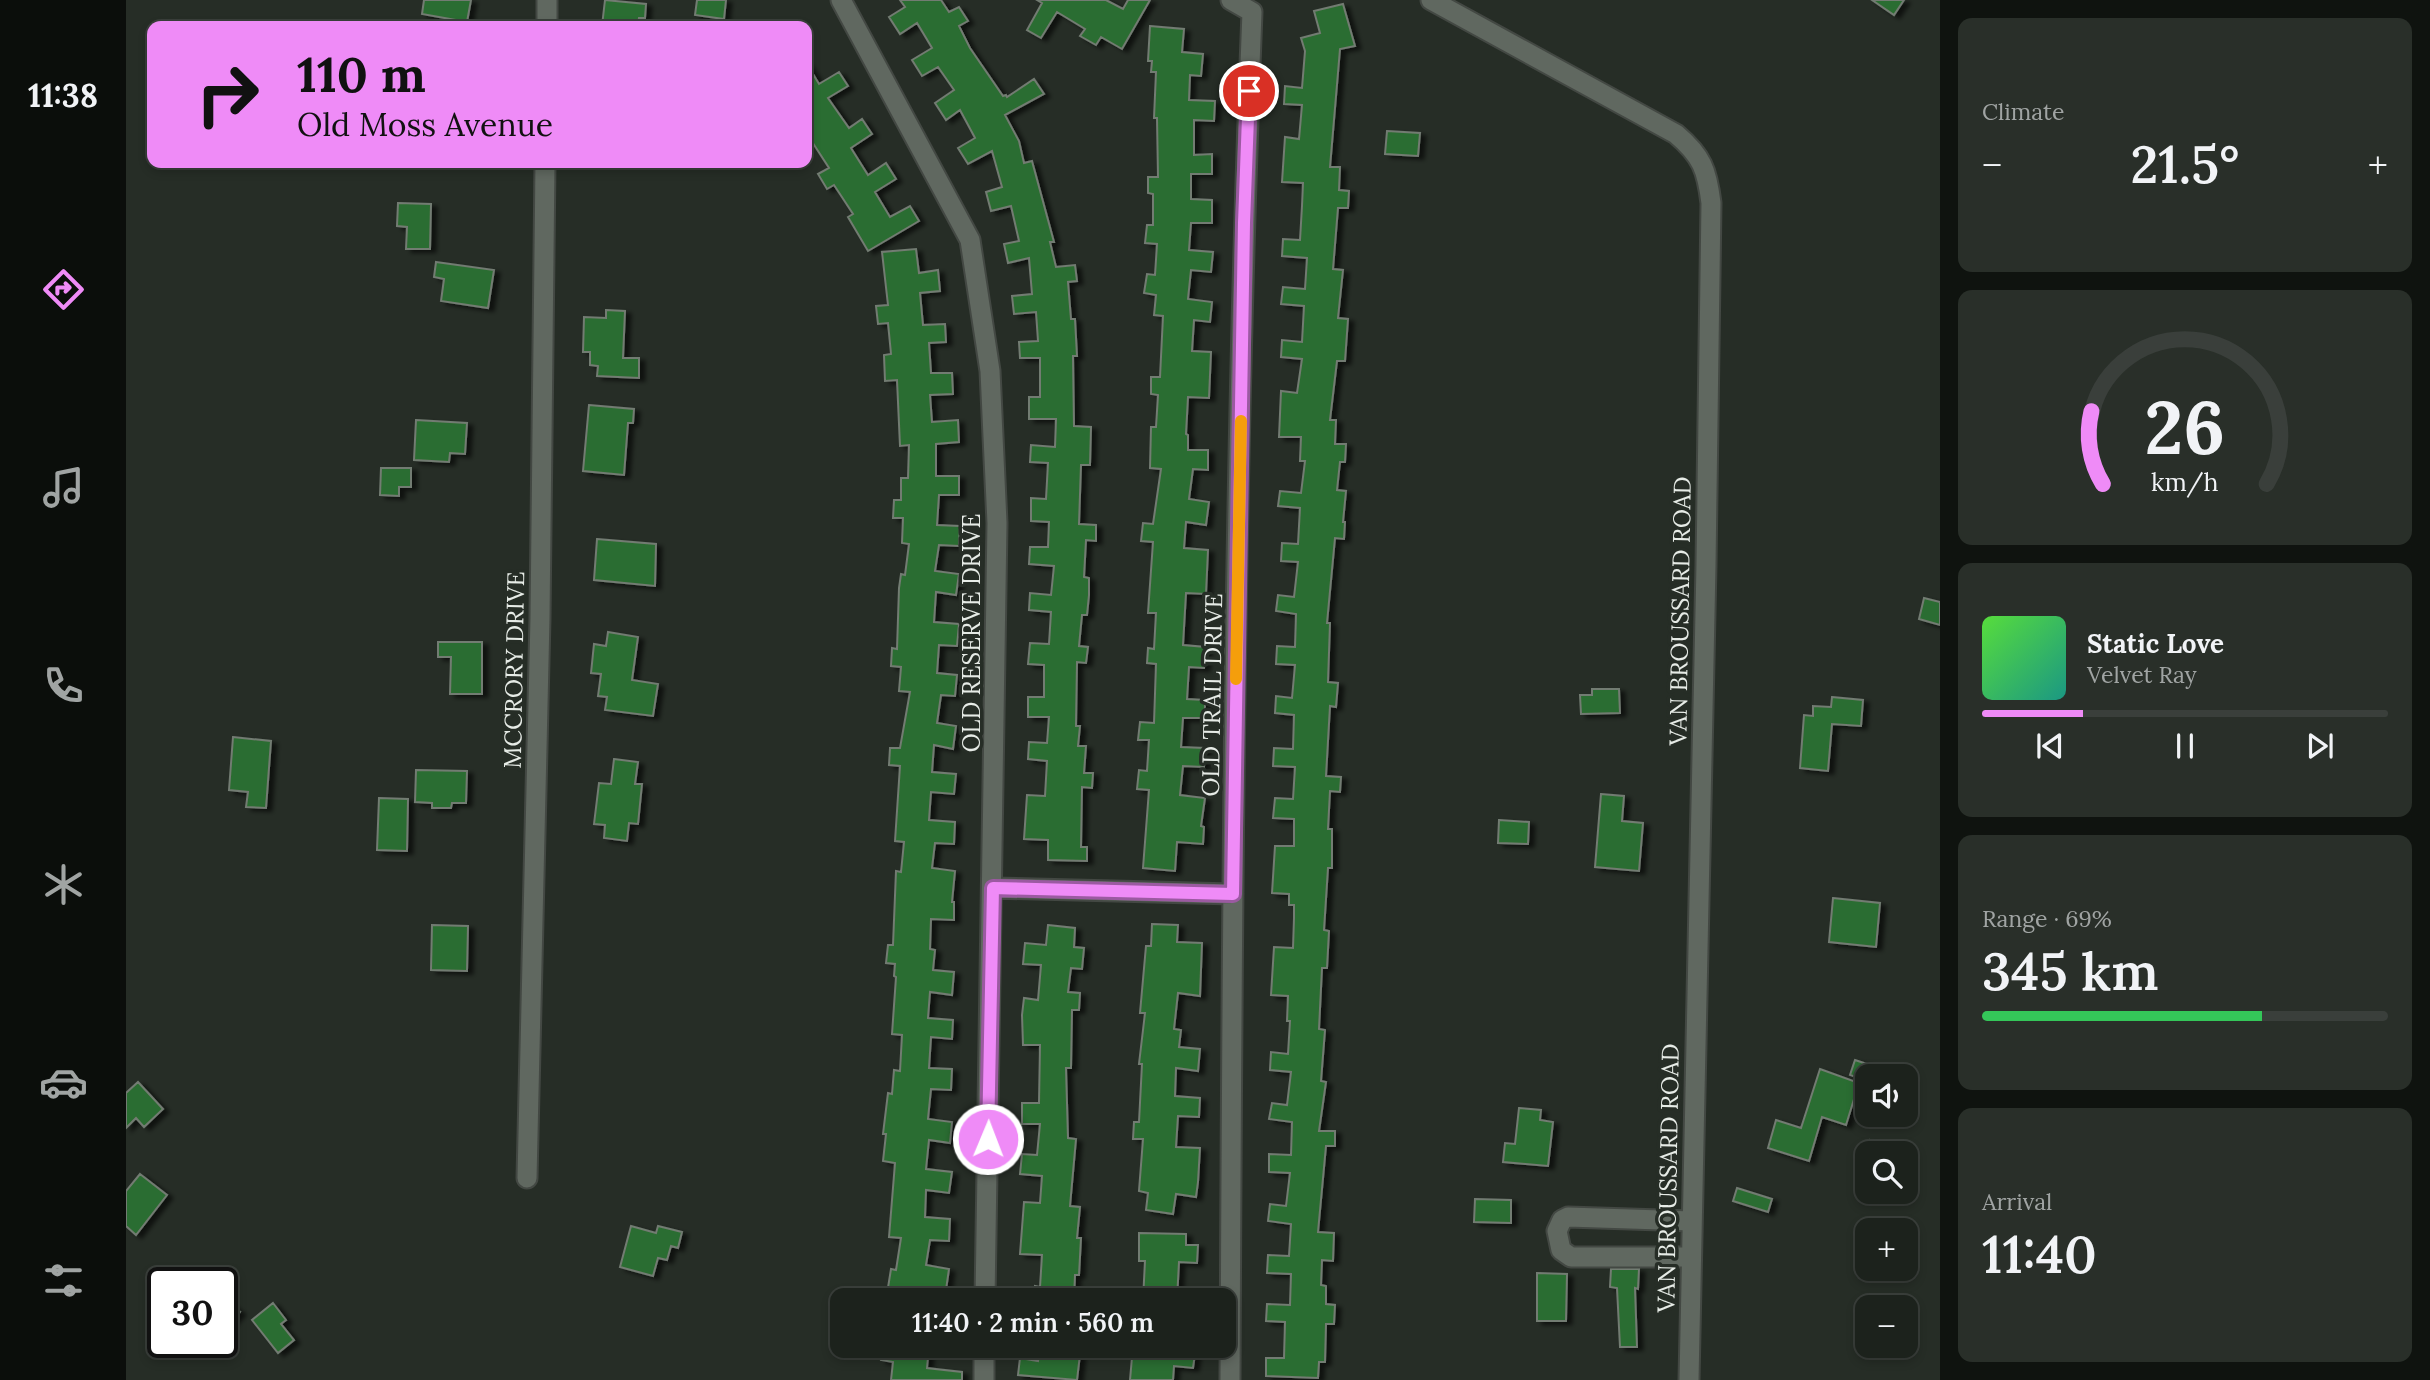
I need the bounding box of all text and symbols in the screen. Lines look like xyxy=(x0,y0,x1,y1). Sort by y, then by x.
text: 110 m xyxy=(297,43,426,105)
icon: right xyxy=(182,49,273,140)
pin xyxy=(1219,61,1279,121)
icon: arrive xyxy=(1230,72,1268,110)
text: 11:38 xyxy=(28,75,98,116)
text: Climate xyxy=(1982,97,2064,126)
text: Old Moss Avenue xyxy=(297,104,553,145)
text: 21.5° xyxy=(2131,131,2239,197)
text: − xyxy=(1982,141,2002,189)
text: + xyxy=(2368,141,2388,189)
icon: directions xyxy=(39,265,88,314)
text: 26 xyxy=(2145,381,2225,474)
icon: music xyxy=(39,463,88,512)
text: km/h xyxy=(2151,465,2219,497)
street label: VAN BROUSSARD ROAD xyxy=(1662,476,1698,747)
street label: OLD RESERVE DRIVE xyxy=(956,514,987,752)
street label: MCCRORY DRIVE xyxy=(497,571,531,769)
street label: OLD TRAIL DRIVE xyxy=(1195,593,1229,797)
text: Static Love xyxy=(2087,627,2224,660)
text: Velvet Ray xyxy=(2087,660,2197,689)
icon: phone xyxy=(39,661,88,710)
icon: previous xyxy=(2031,727,2069,765)
icon: pause xyxy=(2166,727,2204,765)
icon: next xyxy=(2301,727,2339,765)
icon: climate xyxy=(39,860,88,909)
text: Range · 69% xyxy=(1982,904,2112,933)
text: 345 km xyxy=(1982,938,2159,1004)
street label: VAN BROUSSARD ROAD xyxy=(1650,1043,1686,1314)
icon: car xyxy=(39,1058,88,1107)
map controls xyxy=(1855,1064,1918,1358)
button: sound xyxy=(1855,1064,1918,1127)
position arrow xyxy=(951,1102,1025,1176)
button: search xyxy=(1855,1141,1918,1204)
text: Arrival xyxy=(1982,1187,2052,1216)
button: + xyxy=(1855,1218,1918,1281)
text: 11:40 xyxy=(1982,1221,2097,1287)
icon: filters xyxy=(39,1256,88,1305)
speed limit sign: 30 xyxy=(147,1267,238,1358)
button: − xyxy=(1855,1295,1918,1358)
text: 11:40 · 2 min · 560 m xyxy=(912,1306,1154,1339)

